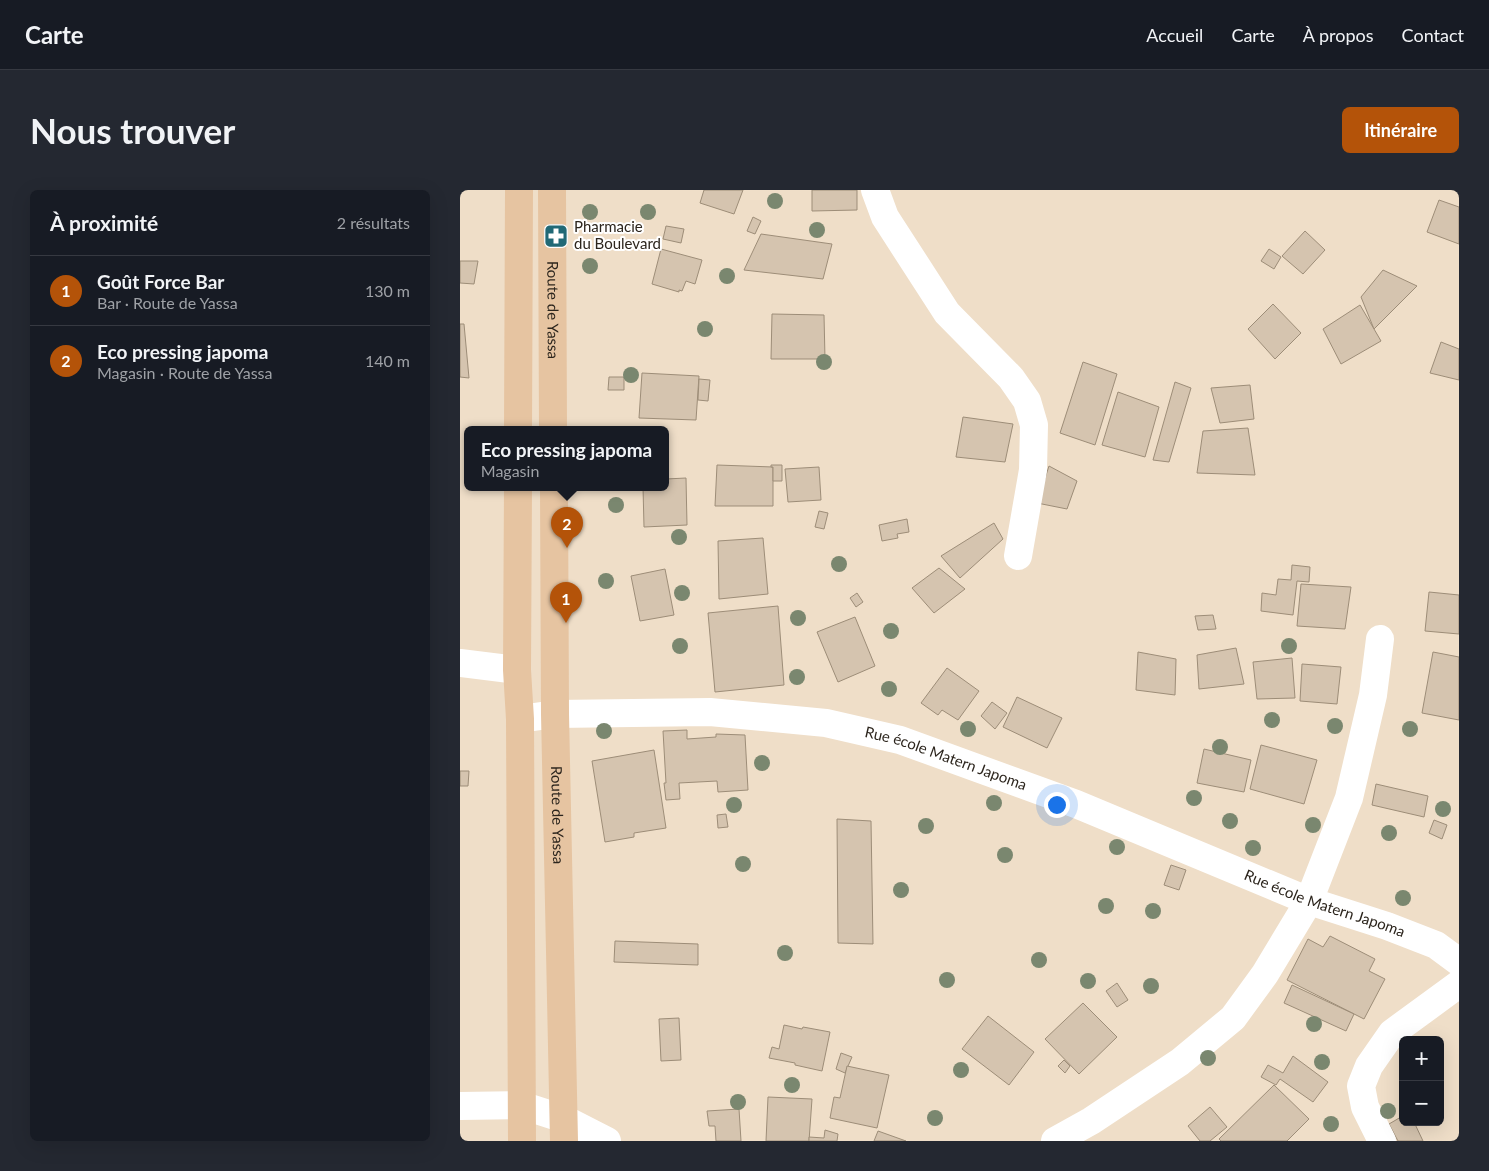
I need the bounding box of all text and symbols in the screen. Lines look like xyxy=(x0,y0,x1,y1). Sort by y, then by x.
text: Carte xyxy=(25,20,84,49)
text: Accueil xyxy=(1146,24,1203,46)
text: Carte xyxy=(1231,24,1275,46)
text: À propos xyxy=(1303,24,1374,46)
text: Contact xyxy=(1402,24,1464,46)
button: Itinéraire xyxy=(1342,107,1459,153)
text: Nous trouver xyxy=(30,109,235,151)
text: À proximité xyxy=(50,210,158,235)
text: 2 résultats xyxy=(337,213,410,232)
place label: Pharmacie du Boulevard xyxy=(574,217,661,252)
pharmacy icon: Pharmacie du Boulevard xyxy=(543,223,569,249)
street label: Route de Yassa xyxy=(544,261,563,359)
text: Goût Force Bar xyxy=(97,270,224,293)
text: 1 xyxy=(61,281,71,300)
text: 130 m xyxy=(365,281,410,300)
text: Bar · Route de Yassa xyxy=(97,293,238,312)
text: Eco pressing japoma xyxy=(97,340,268,363)
text: 2 xyxy=(61,351,71,370)
text: 140 m xyxy=(365,351,410,370)
text: Magasin · Route de Yassa xyxy=(97,363,272,382)
popup xyxy=(464,426,669,491)
text: Eco pressing japoma xyxy=(481,438,652,461)
text: Magasin xyxy=(481,461,539,480)
pin: 2 xyxy=(551,507,583,548)
pin: 1 xyxy=(550,582,582,623)
street label: Rue école Matern Japoma xyxy=(863,722,1029,793)
street label: Route de Yassa xyxy=(548,766,568,864)
your location xyxy=(1044,792,1070,818)
street label: Rue école Matern Japoma xyxy=(1242,865,1408,940)
map controls xyxy=(1399,1036,1444,1126)
button: + xyxy=(1399,1036,1444,1081)
button: − xyxy=(1399,1081,1444,1126)

